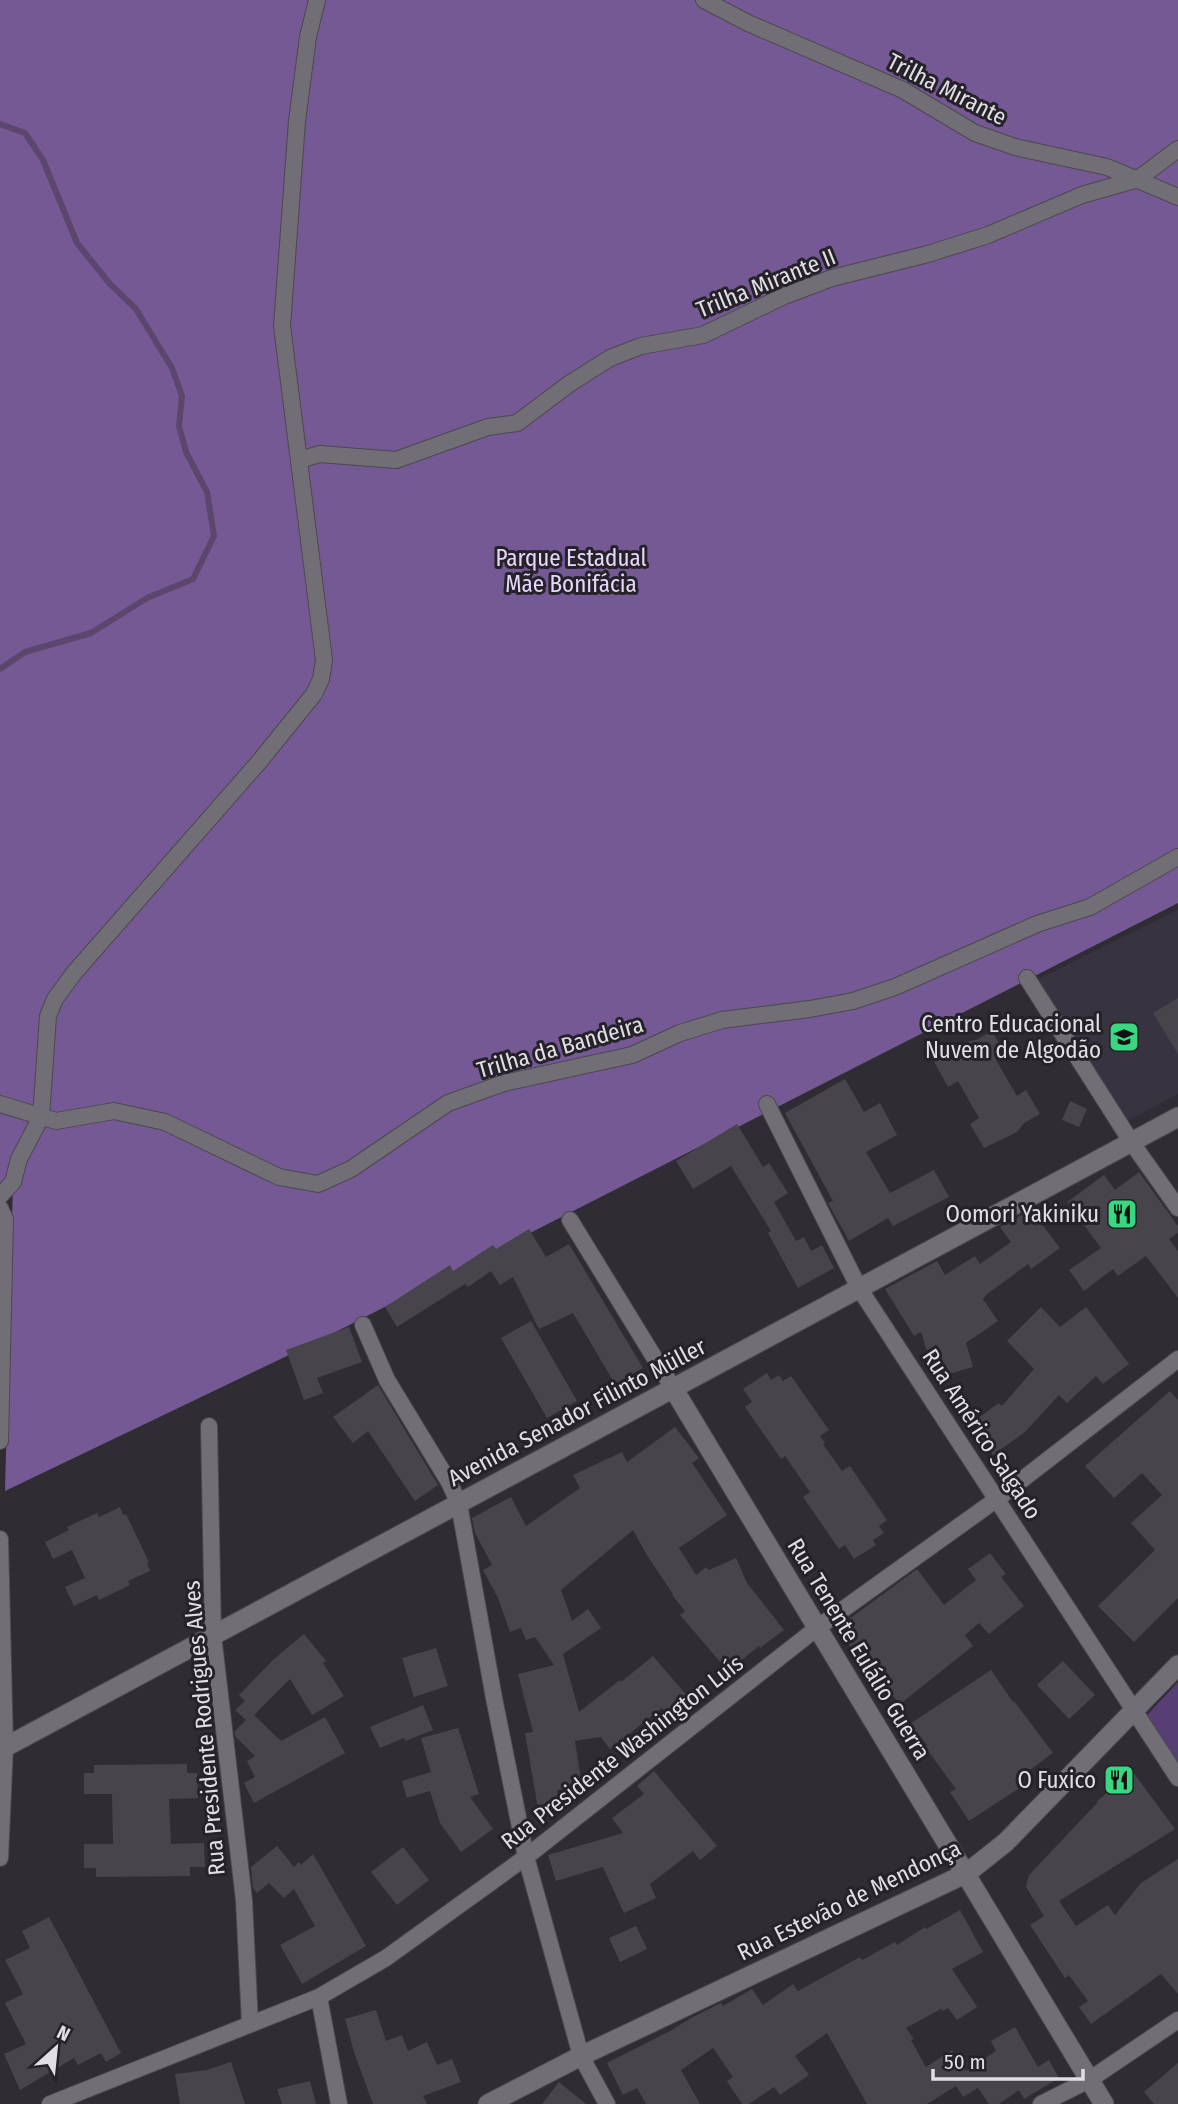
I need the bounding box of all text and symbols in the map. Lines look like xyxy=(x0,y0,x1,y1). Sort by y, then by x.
street label: Trilha Mirante xyxy=(883,47,1011,131)
street label: Trilha Mirante II xyxy=(692,242,840,324)
park label: Parque Estadual Mãe Bonifácia xyxy=(495,544,647,598)
street label: Trilha da Bandeira xyxy=(474,1010,646,1084)
place label: Centro Educacional Nuvem de Algodão xyxy=(921,1010,1101,1064)
school or university icon: Centro Educacional Nuvem de Algodão xyxy=(1107,1020,1141,1054)
restaurant icon: Oomori Yakiniku xyxy=(1105,1197,1139,1231)
place label: Oomori Yakiniku xyxy=(946,1200,1099,1228)
street label: Avenida Senador Filinto Müller xyxy=(443,1332,711,1492)
street label: Rua Américo Salgado xyxy=(916,1343,1048,1525)
street label: Rua Tenente Eulálio Guerra xyxy=(782,1533,936,1765)
street label: Rua Presidente Rodrigues Alves xyxy=(177,1579,231,1877)
street label: Rua Presidente Washington Luís xyxy=(495,1649,749,1855)
restaurant icon: O Fuxico xyxy=(1102,1763,1136,1797)
place label: O Fuxico xyxy=(1018,1766,1096,1794)
street label: Rua Estevão de Mendonça xyxy=(733,1834,965,1966)
north arrow xyxy=(21,2013,91,2083)
text: N xyxy=(53,2020,74,2046)
scale bar xyxy=(933,2038,1084,2082)
text: 50 m xyxy=(944,2049,986,2075)

